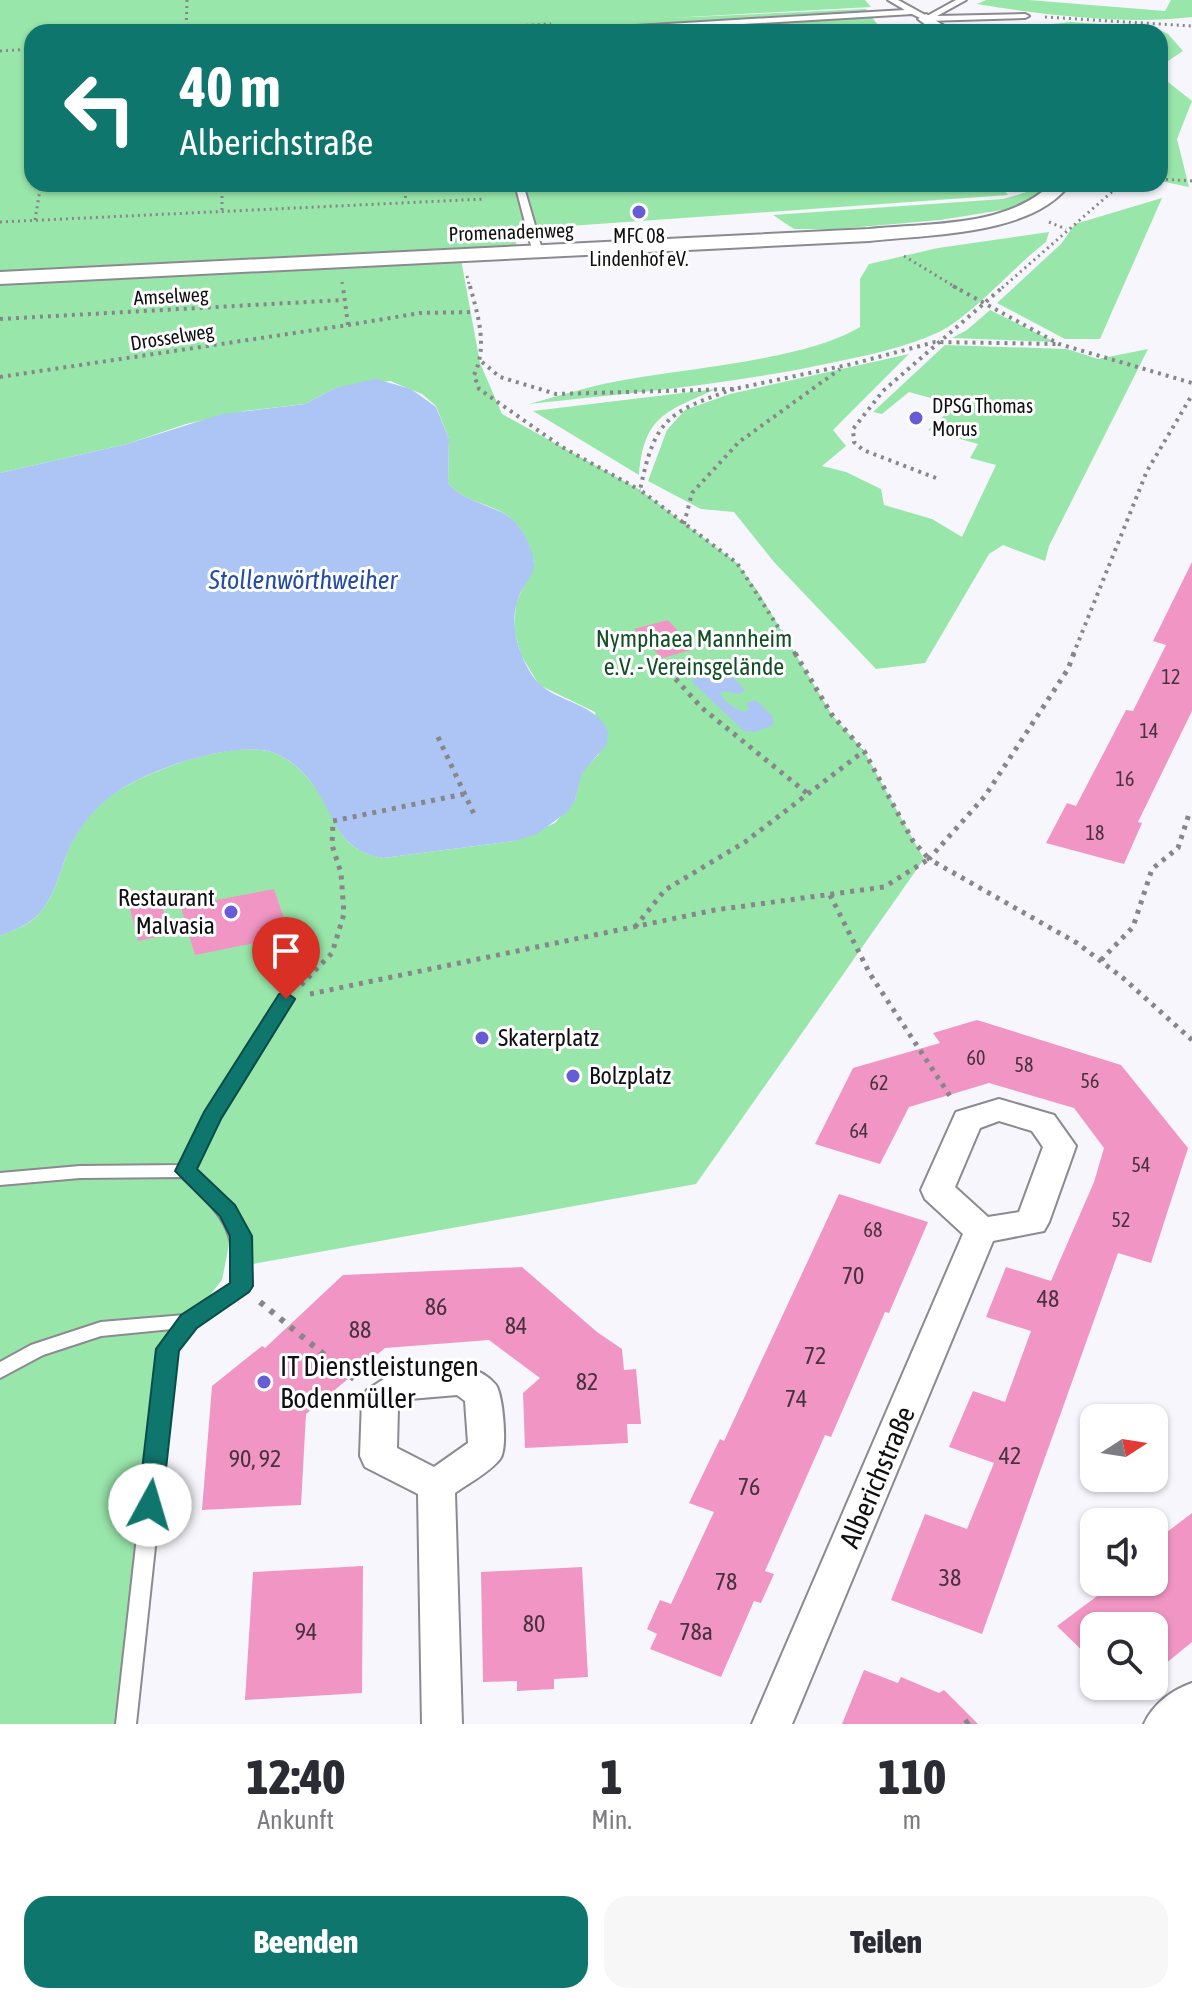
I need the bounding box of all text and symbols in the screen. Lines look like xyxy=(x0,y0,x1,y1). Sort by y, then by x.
text: 40 m xyxy=(180,55,281,119)
icon: left xyxy=(48,56,152,160)
text: Alberichstraße xyxy=(180,121,373,163)
marker: MFC 08 Lindenhof eV. xyxy=(630,203,648,221)
street label: Promenadenweg xyxy=(448,218,574,245)
place label: MFC 08 Lindenhof eV. xyxy=(589,224,689,270)
street label: Amselweg xyxy=(133,282,209,309)
street label: Drosselweg xyxy=(129,318,216,354)
place label: DPSG Thomas Morus xyxy=(932,394,1033,440)
marker: DPSG Thomas Morus xyxy=(907,409,925,427)
water label: Stollenwörthweiher xyxy=(208,565,398,595)
park label: Nymphaea Mannheim e.V. - Vereinsgelände xyxy=(596,625,792,680)
house number: 12 xyxy=(1162,665,1180,688)
house number: 14 xyxy=(1140,719,1158,742)
house number: 16 xyxy=(1116,767,1134,790)
house number: 18 xyxy=(1086,821,1104,844)
place label: Restaurant Malvasia xyxy=(118,884,215,939)
marker: Restaurant Malvasia xyxy=(222,903,240,921)
pin xyxy=(252,917,320,999)
icon: arrive xyxy=(264,929,308,973)
place label: Skaterplatz xyxy=(498,1024,599,1051)
marker: Skaterplatz xyxy=(473,1029,491,1047)
house number: 60 xyxy=(967,1046,985,1069)
house number: 58 xyxy=(1015,1053,1033,1076)
place label: Bolzplatz xyxy=(589,1062,671,1089)
marker: Bolzplatz xyxy=(564,1067,582,1085)
house number: 56 xyxy=(1081,1069,1099,1092)
house number: 62 xyxy=(870,1071,888,1094)
house number: 64 xyxy=(850,1119,868,1142)
house number: 54 xyxy=(1132,1153,1150,1176)
house number: 52 xyxy=(1112,1208,1130,1231)
house number: 68 xyxy=(864,1218,882,1241)
house number: 70 xyxy=(842,1262,864,1289)
house number: 48 xyxy=(1037,1285,1059,1312)
house number: 86 xyxy=(425,1293,447,1320)
house number: 84 xyxy=(505,1312,527,1339)
house number: 88 xyxy=(349,1316,371,1343)
house number: 72 xyxy=(804,1342,826,1369)
place label: IT Dienstleistungen Bodenmüller xyxy=(280,1350,479,1414)
house number: 82 xyxy=(576,1368,598,1395)
marker: IT Dienstleistungen Bodenmüller xyxy=(255,1373,273,1391)
house number: 74 xyxy=(785,1385,807,1412)
street label: Alberichstraße xyxy=(833,1402,921,1552)
north arrow xyxy=(1080,1404,1168,1492)
map controls xyxy=(1080,1404,1168,1700)
house number: 42 xyxy=(999,1442,1021,1469)
house number: 90, 92 xyxy=(229,1445,281,1472)
position arrow xyxy=(108,1463,192,1547)
house number: 76 xyxy=(738,1473,760,1500)
button: sound xyxy=(1080,1508,1168,1596)
house number: 38 xyxy=(939,1564,961,1591)
house number: 78 xyxy=(715,1568,737,1595)
house number: 80 xyxy=(523,1610,545,1637)
button: search xyxy=(1080,1612,1168,1700)
house number: 94 xyxy=(295,1618,317,1645)
house number: 78a xyxy=(679,1618,713,1645)
text: 12:40 xyxy=(246,1749,345,1804)
text: 1 xyxy=(600,1749,623,1804)
text: 110 xyxy=(878,1749,946,1804)
text: Ankunft xyxy=(257,1805,334,1835)
text: Min. xyxy=(591,1805,632,1835)
text: m xyxy=(903,1805,921,1835)
button: Beenden xyxy=(24,1896,588,1988)
button: Teilen xyxy=(604,1896,1168,1988)

